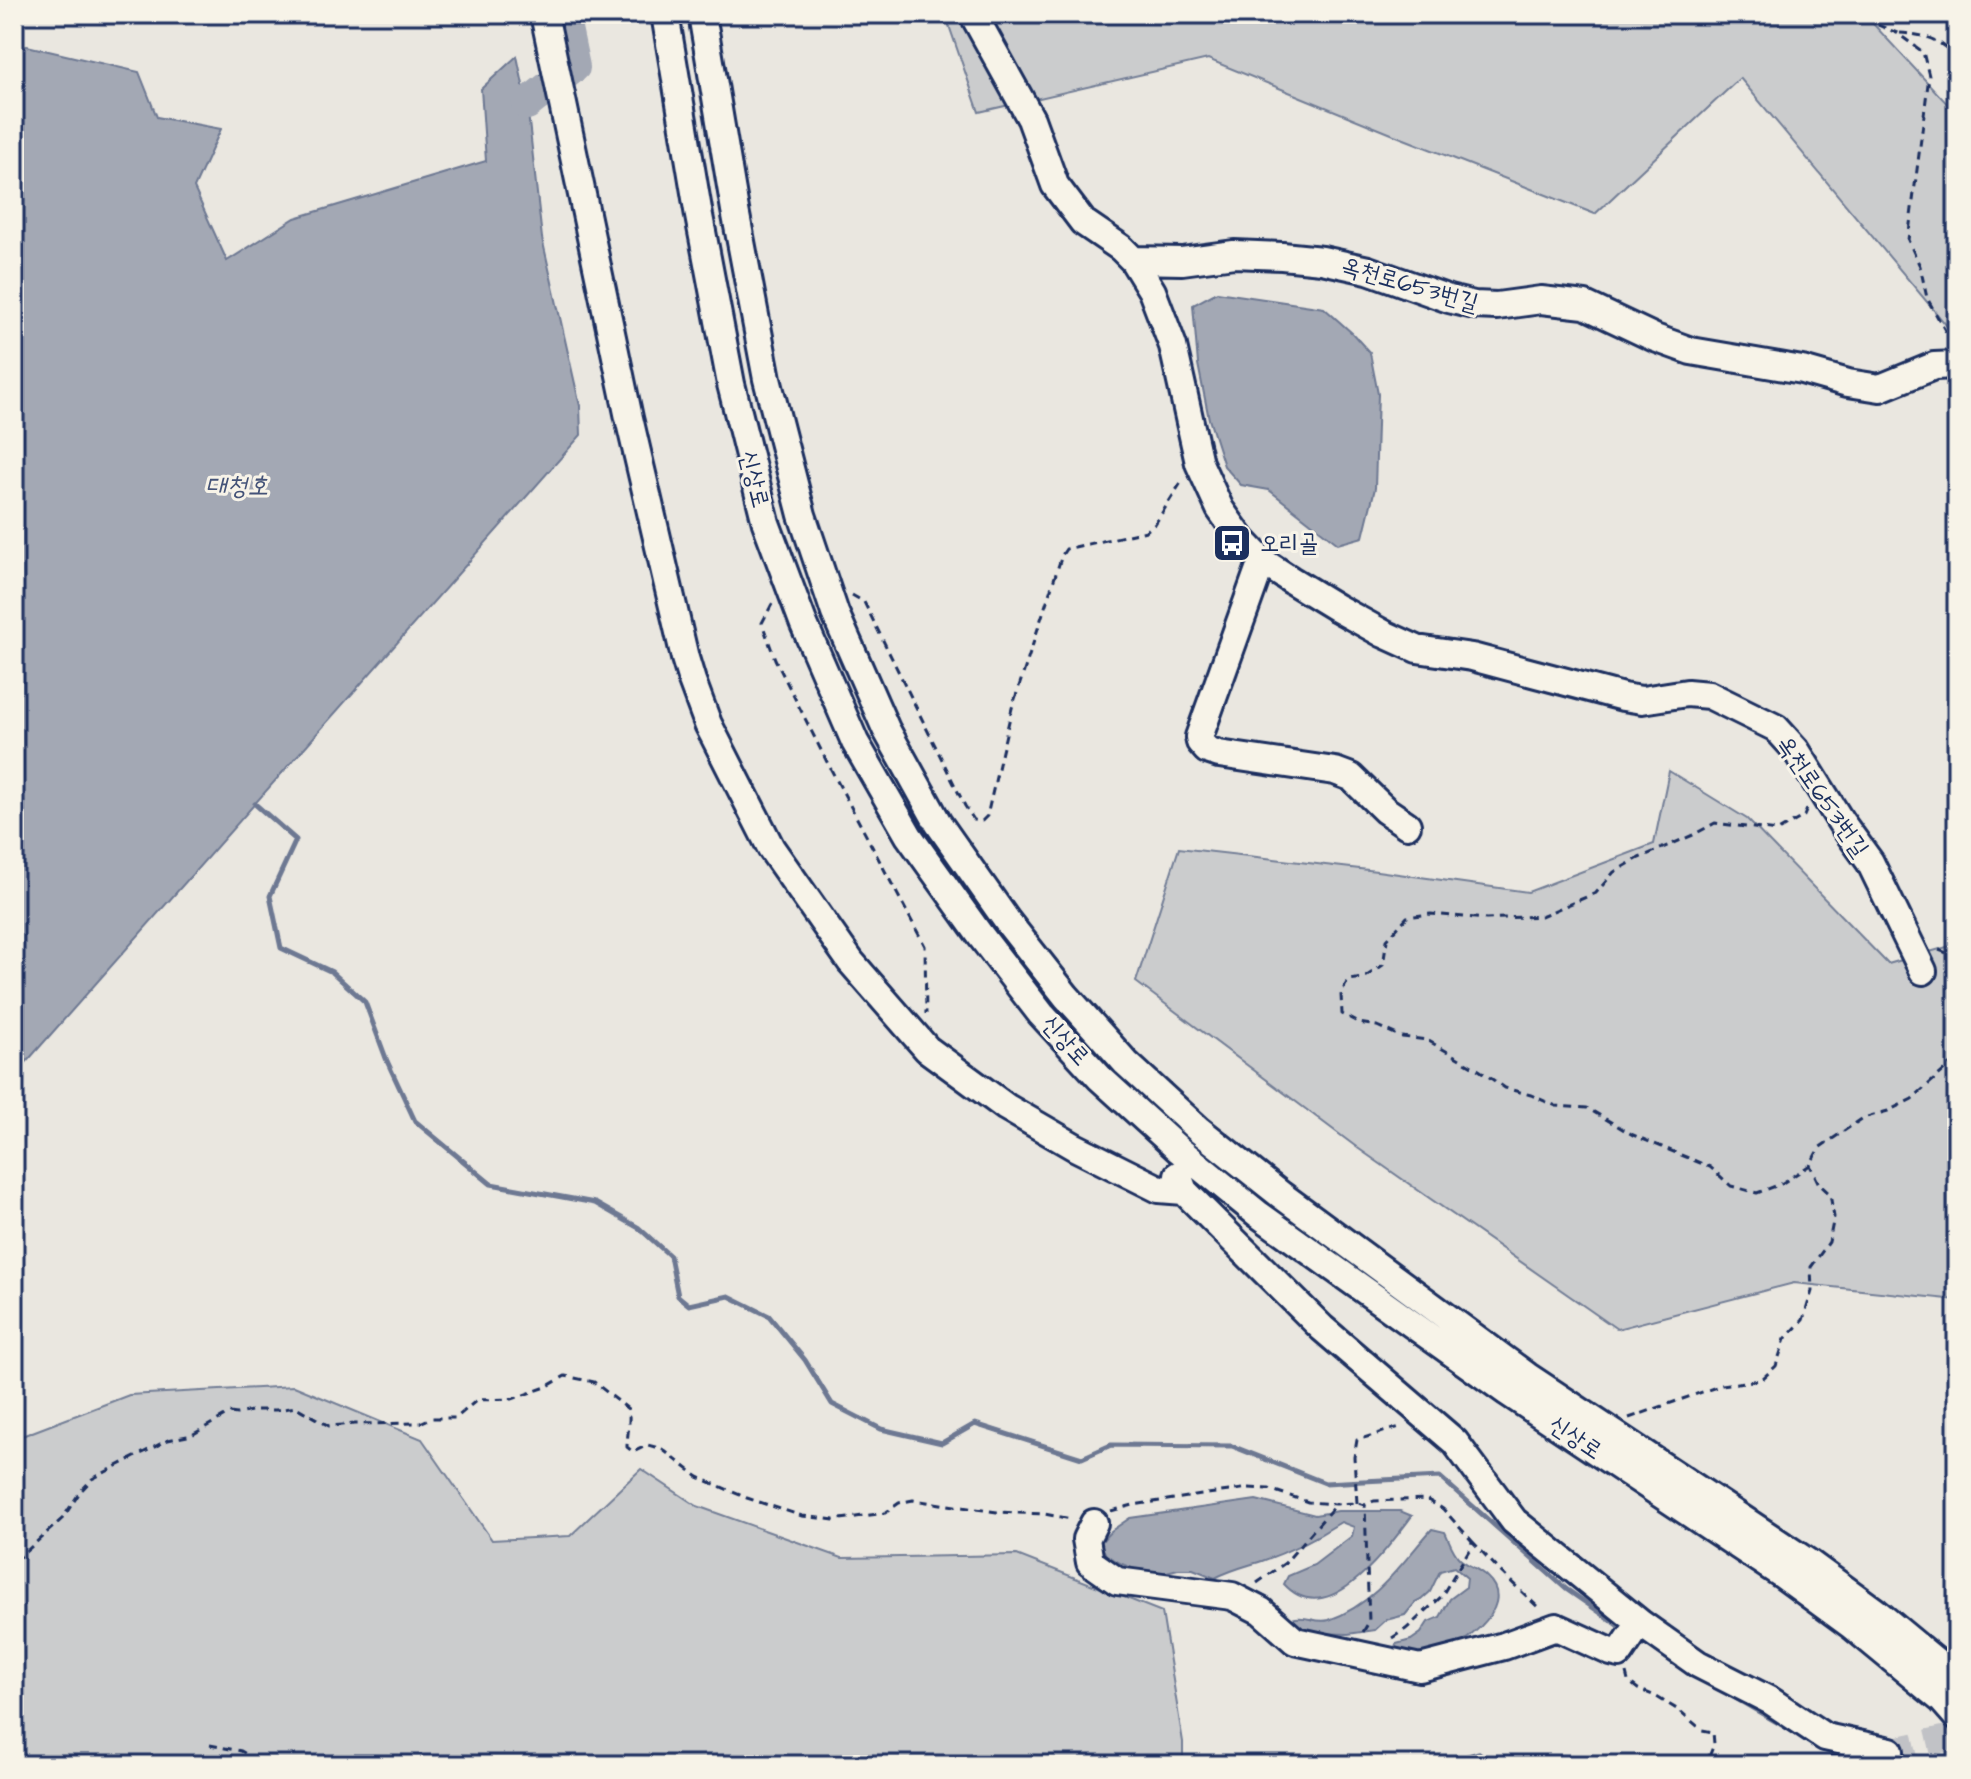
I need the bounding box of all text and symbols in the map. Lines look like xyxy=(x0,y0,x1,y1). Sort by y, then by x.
street label: 옥천로653번길 xyxy=(1337,249,1482,321)
street label: 신상로 xyxy=(731,447,778,511)
water label: 대청호 xyxy=(206,468,268,504)
bus stop icon: 오리골 xyxy=(1211,522,1253,564)
place label: 오리골 xyxy=(1260,527,1318,561)
street label: 옥천로653번길 xyxy=(1768,729,1876,864)
street label: 신상로 xyxy=(1033,1008,1097,1074)
street label: 신상로 xyxy=(1542,1408,1609,1468)

